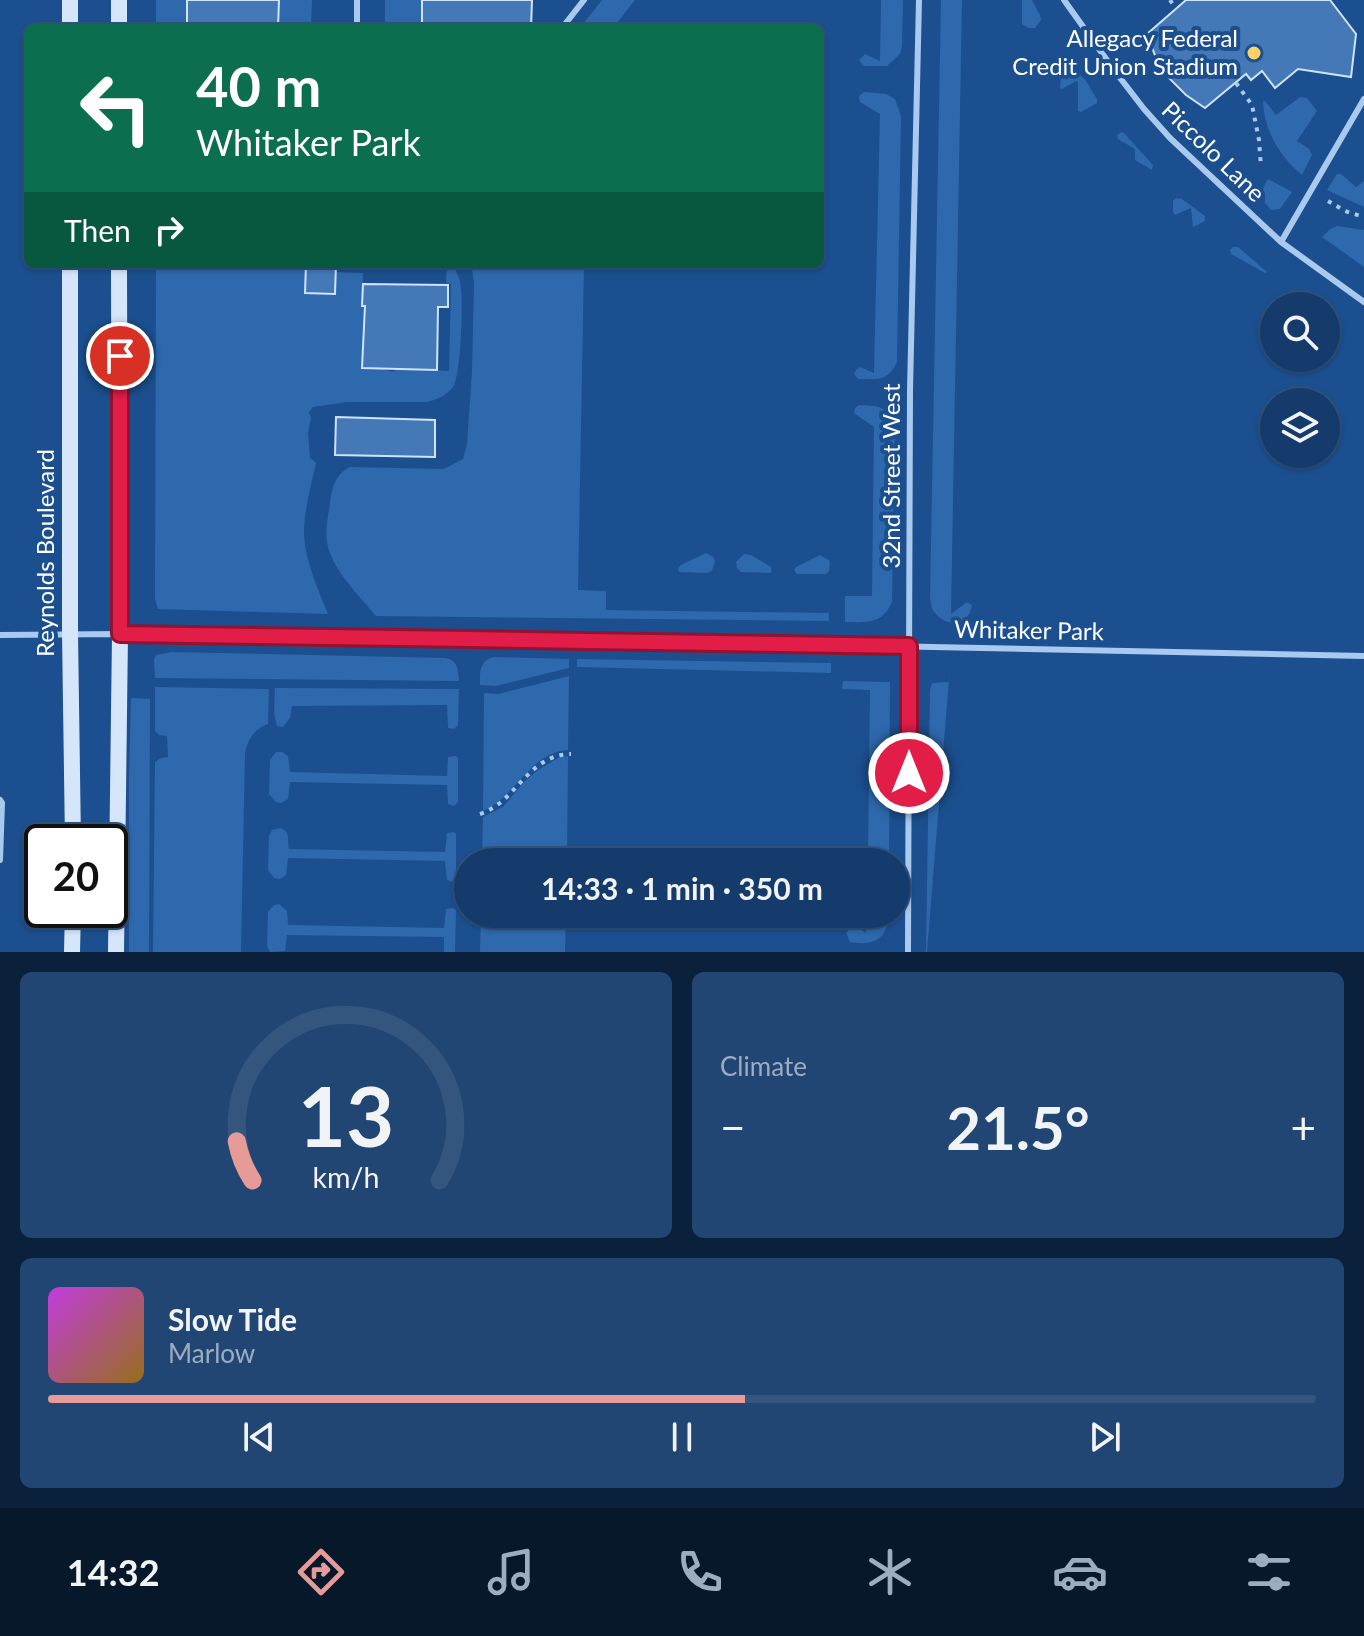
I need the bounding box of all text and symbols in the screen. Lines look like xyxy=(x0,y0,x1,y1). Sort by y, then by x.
place label: Allegacy Federal Credit Union Stadium xyxy=(1012,23,1238,80)
marker: Allegacy Federal Credit Union Stadium xyxy=(1245,44,1263,62)
text: 40 m xyxy=(196,52,321,119)
icon: left xyxy=(64,56,168,160)
street label: Piccolo Lane xyxy=(1157,95,1272,207)
text: Whitaker Park xyxy=(196,120,421,164)
icon: right xyxy=(147,208,191,252)
text: Then xyxy=(64,212,131,248)
map controls xyxy=(1260,292,1340,468)
button: search xyxy=(1260,292,1340,372)
pin xyxy=(86,322,154,390)
icon: arrive xyxy=(98,334,142,378)
street label: 32nd Street West xyxy=(876,383,905,569)
button: layers xyxy=(1260,388,1340,468)
street label: Reynolds Boulevard xyxy=(30,449,59,657)
street label: Whitaker Park xyxy=(954,614,1105,645)
position arrow xyxy=(867,731,951,815)
speed limit sign: 20 xyxy=(24,824,128,928)
text: 14:33 · 1 min · 350 m xyxy=(541,870,823,906)
text: Climate xyxy=(720,1050,807,1082)
text: 13 xyxy=(298,1065,394,1165)
text: 21.5° xyxy=(946,1091,1090,1163)
text: − xyxy=(720,1101,746,1153)
text: + xyxy=(1290,1101,1316,1153)
text: km/h xyxy=(313,1160,379,1194)
text: Slow Tide xyxy=(168,1301,297,1337)
text: Marlow xyxy=(168,1337,255,1369)
icon: previous xyxy=(237,1415,281,1459)
icon: pause xyxy=(660,1415,704,1459)
icon: next xyxy=(1083,1415,1127,1459)
icon: directions xyxy=(293,1544,349,1600)
icon: music xyxy=(483,1544,539,1600)
icon: phone xyxy=(672,1544,728,1600)
icon: climate xyxy=(862,1544,918,1600)
icon: car xyxy=(1052,1544,1108,1600)
icon: filters xyxy=(1241,1544,1297,1600)
text: 14:32 xyxy=(67,1550,160,1594)

